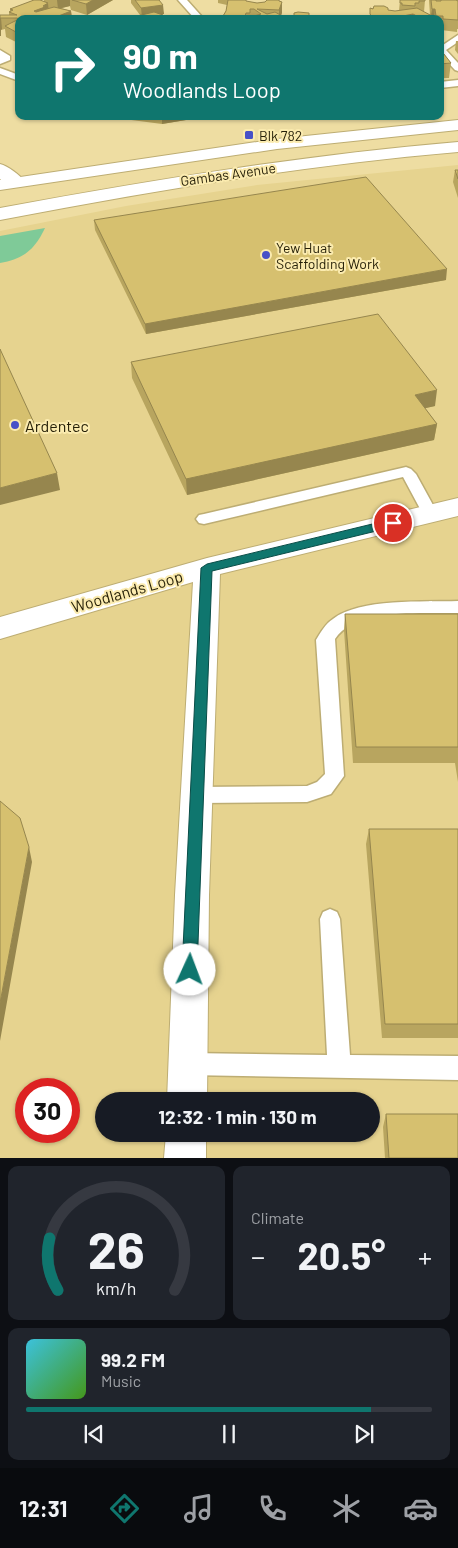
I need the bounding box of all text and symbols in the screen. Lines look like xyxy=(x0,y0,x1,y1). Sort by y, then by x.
text: 90 m xyxy=(123,34,198,76)
icon: right xyxy=(40,35,105,100)
text: Woodlands Loop xyxy=(123,76,281,102)
place label: Blk 782 xyxy=(259,127,302,144)
marker: Blk 782 xyxy=(243,129,255,141)
street label: Gambas Avenue xyxy=(179,159,277,189)
place label: Yew Huat Scaffolding Work xyxy=(276,239,379,272)
marker: Yew Huat Scaffolding Work xyxy=(260,249,272,261)
place label: Ardentec xyxy=(25,416,89,435)
marker: Ardentec xyxy=(9,419,21,431)
pin xyxy=(372,502,414,544)
icon: arrive xyxy=(379,509,407,537)
street label: Woodlands Loop xyxy=(69,566,185,616)
position arrow xyxy=(163,943,215,995)
speed limit sign: 30 xyxy=(15,1078,80,1143)
text: 12:32 · 1 min · 130 m xyxy=(158,1105,317,1128)
text: Climate xyxy=(251,1208,304,1227)
text: 26 xyxy=(88,1217,145,1279)
text: 20.5° xyxy=(298,1232,385,1278)
text: − xyxy=(251,1239,265,1273)
text: + xyxy=(418,1239,432,1273)
text: km/h xyxy=(96,1277,137,1299)
text: 99.2 FM xyxy=(101,1348,165,1371)
text: Music xyxy=(101,1371,141,1390)
icon: previous xyxy=(80,1420,108,1448)
icon: pause xyxy=(215,1420,243,1448)
icon: next xyxy=(350,1420,378,1448)
icon: directions xyxy=(107,1491,142,1526)
icon: music xyxy=(181,1491,216,1526)
icon: phone xyxy=(255,1491,290,1526)
icon: climate xyxy=(329,1491,364,1526)
icon: car xyxy=(403,1491,438,1526)
text: 12:31 xyxy=(20,1495,67,1521)

